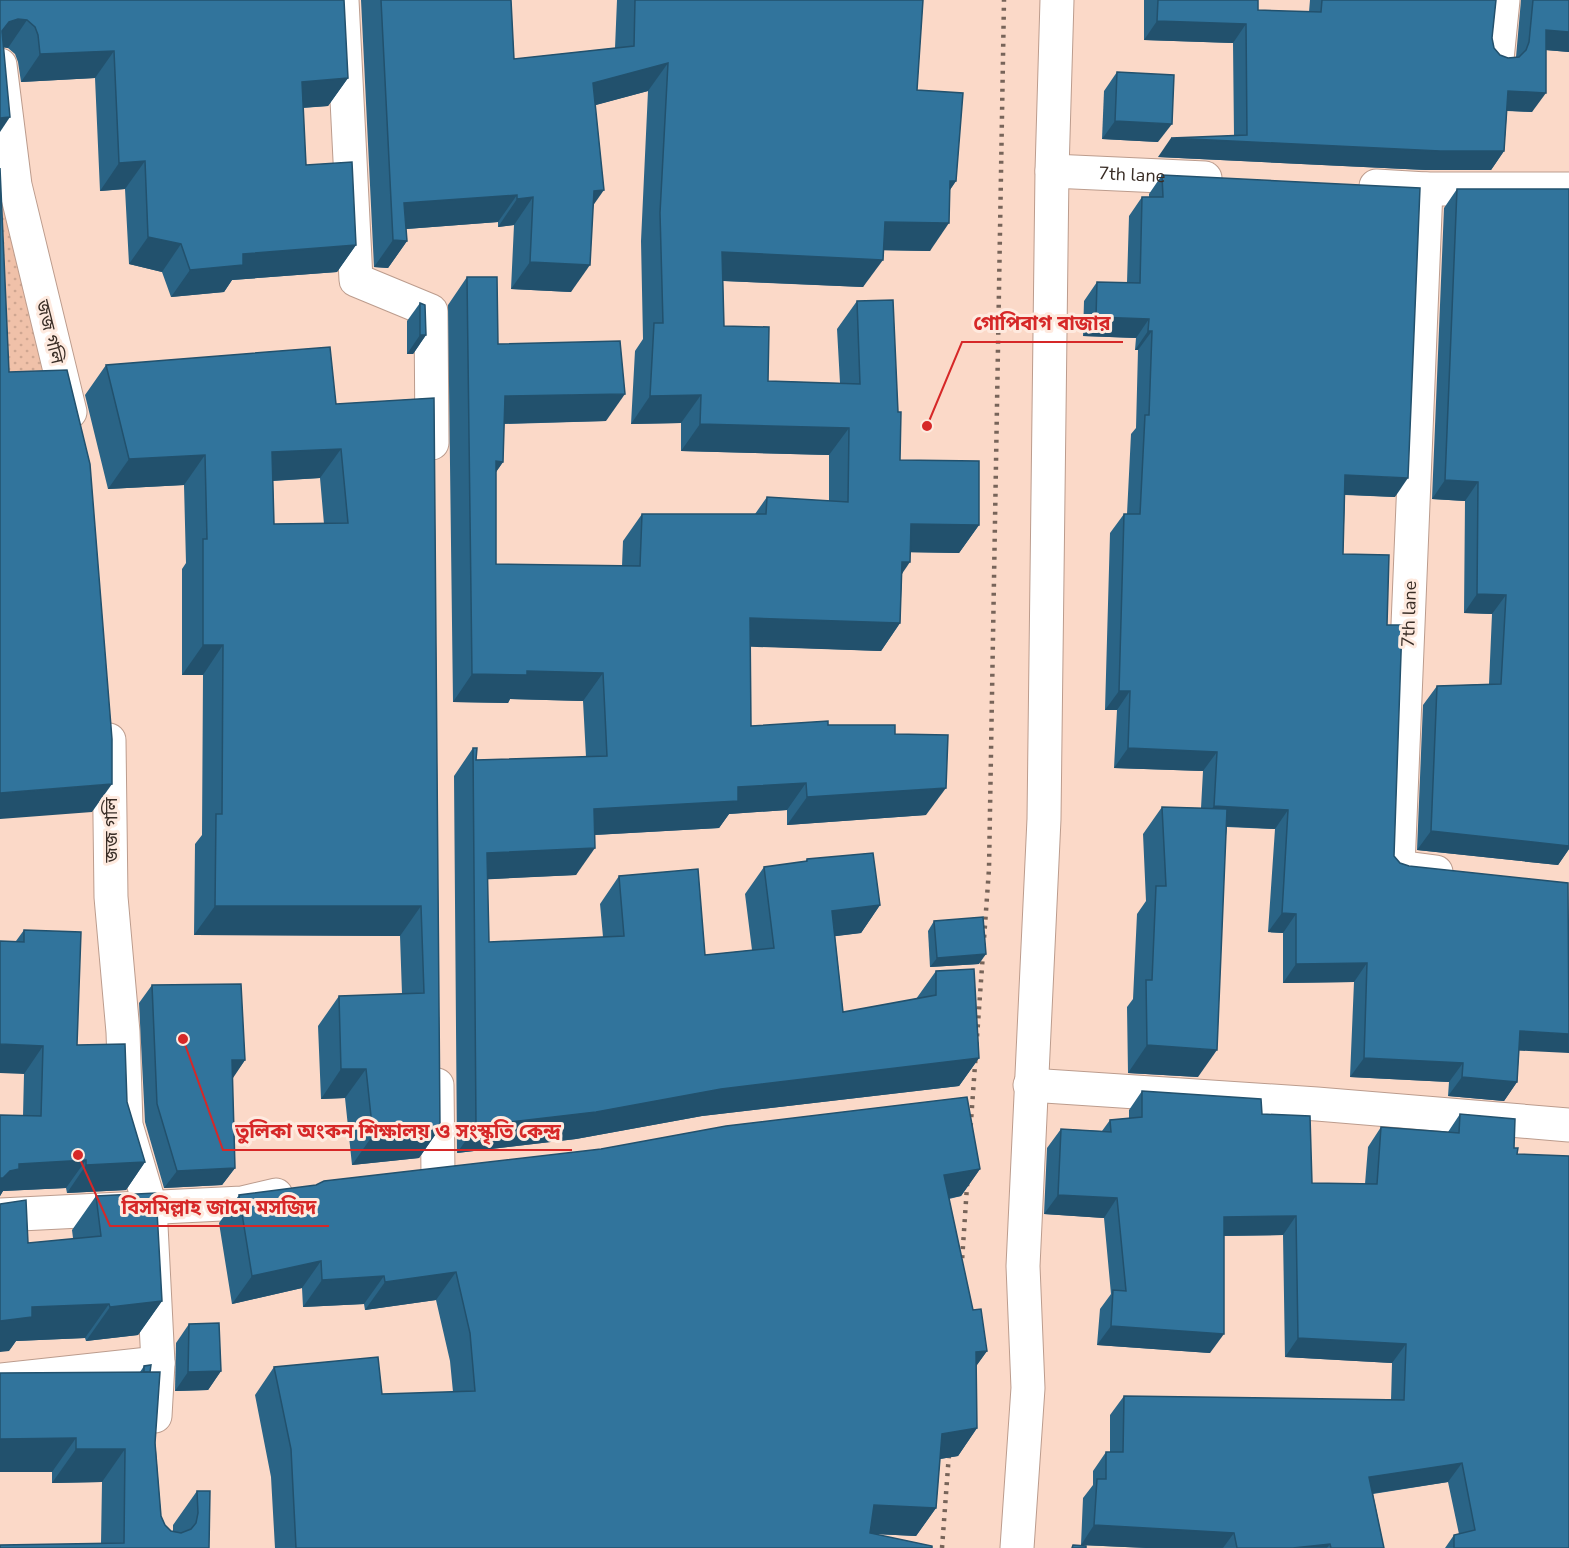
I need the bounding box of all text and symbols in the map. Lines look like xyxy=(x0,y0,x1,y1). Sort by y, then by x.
street label: 7th lane xyxy=(1098,161,1166,188)
street label: জজ গলি xyxy=(30,296,70,367)
callout: গোপিবাগ বাজার xyxy=(962,304,1123,342)
text: গোপিবাগ বাজার xyxy=(973,310,1112,337)
street label: 7th lane xyxy=(1396,580,1422,648)
street label: জজ গলি xyxy=(99,797,123,864)
callout: তুলিকা অংকন শিক্ষালয় ও সংস্কৃতি কেন্দ্র xyxy=(223,1112,572,1150)
text: তুলিকা অংকন শিক্ষালয় ও সংস্কৃতি কেন্দ্র xyxy=(234,1118,561,1145)
callout: বিসমিল্লাহ জামে মসজিদ xyxy=(110,1188,329,1226)
text: বিসমিল্লাহ জামে মসজিদ xyxy=(121,1194,317,1221)

